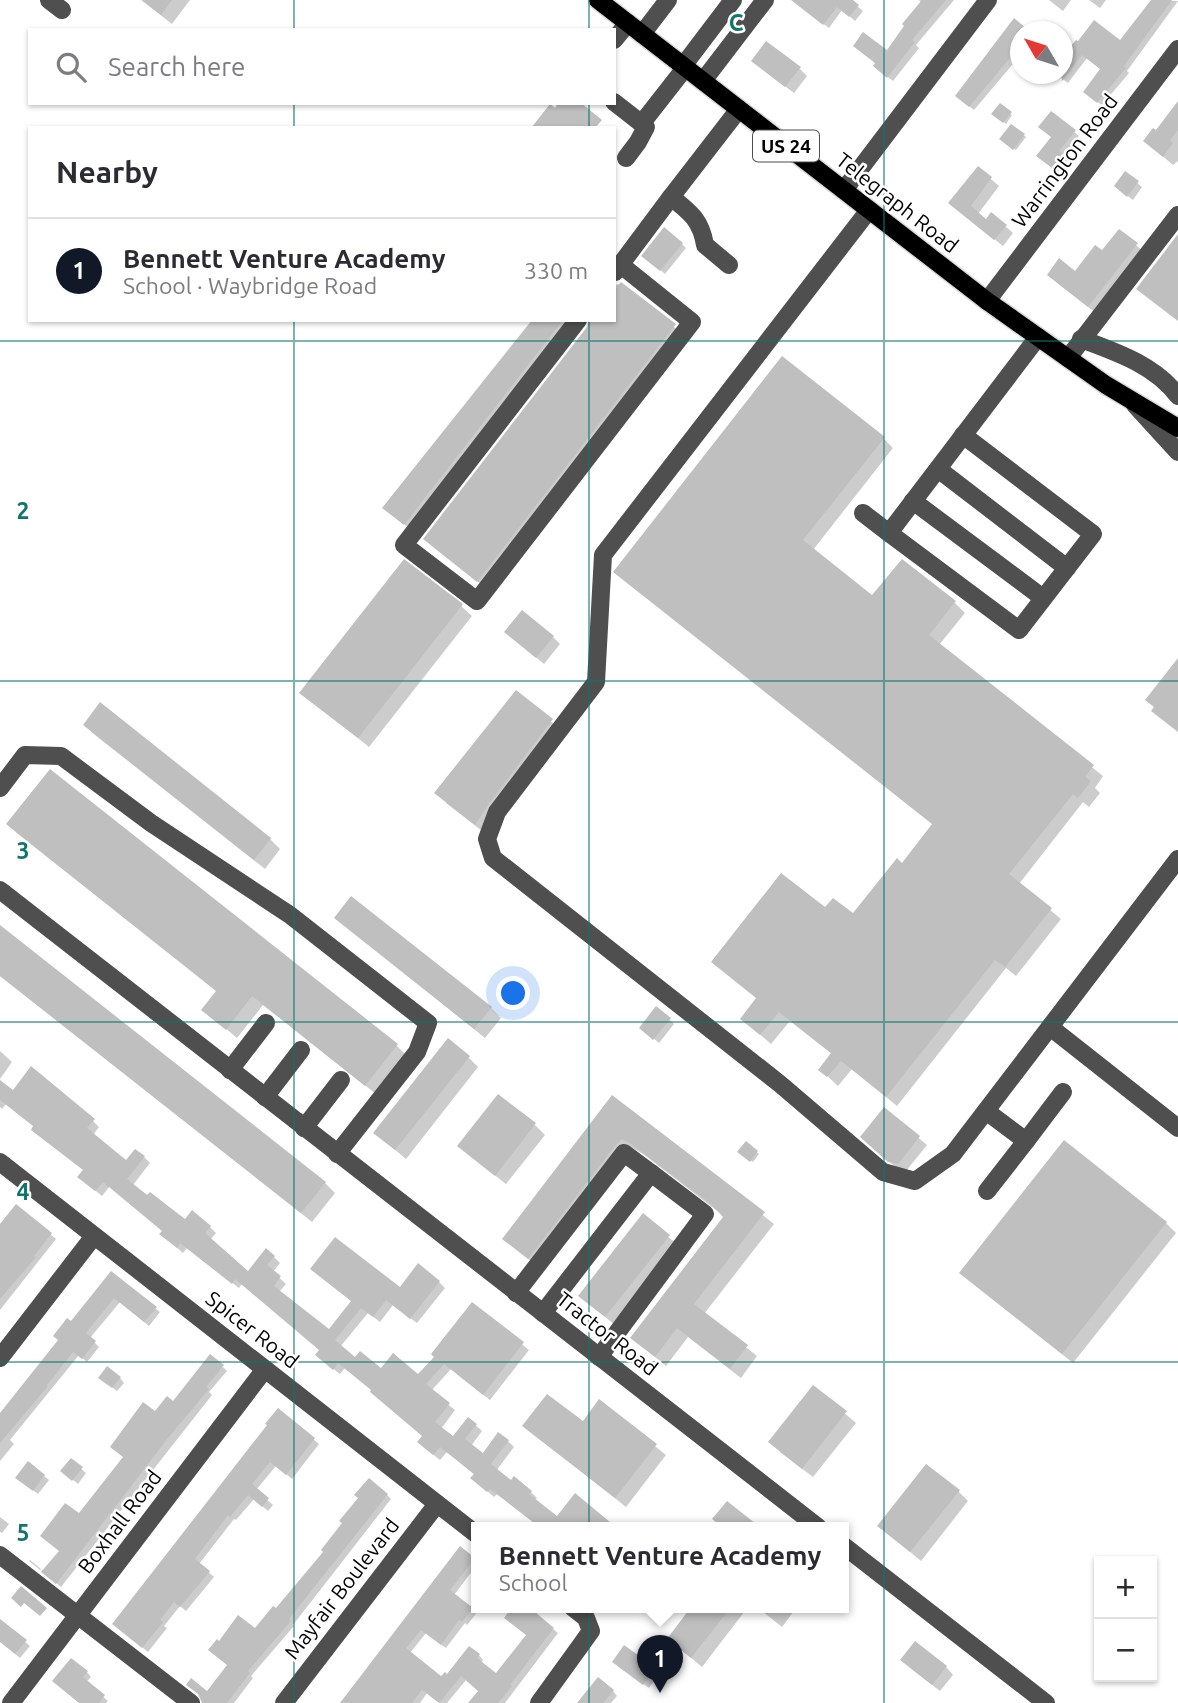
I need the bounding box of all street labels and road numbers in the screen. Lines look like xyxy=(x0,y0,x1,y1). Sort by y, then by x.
street label: Warrington Road xyxy=(1006,89,1122,232)
road number: US 24 xyxy=(753,130,819,162)
street label: Telegraph Road xyxy=(832,147,963,257)
street label: Spicer Road xyxy=(202,1286,304,1373)
street label: Tractor Road xyxy=(552,1286,663,1380)
street label: Boxhall Road xyxy=(73,1465,166,1578)
street label: Mayfair Boulevard xyxy=(279,1513,404,1663)

